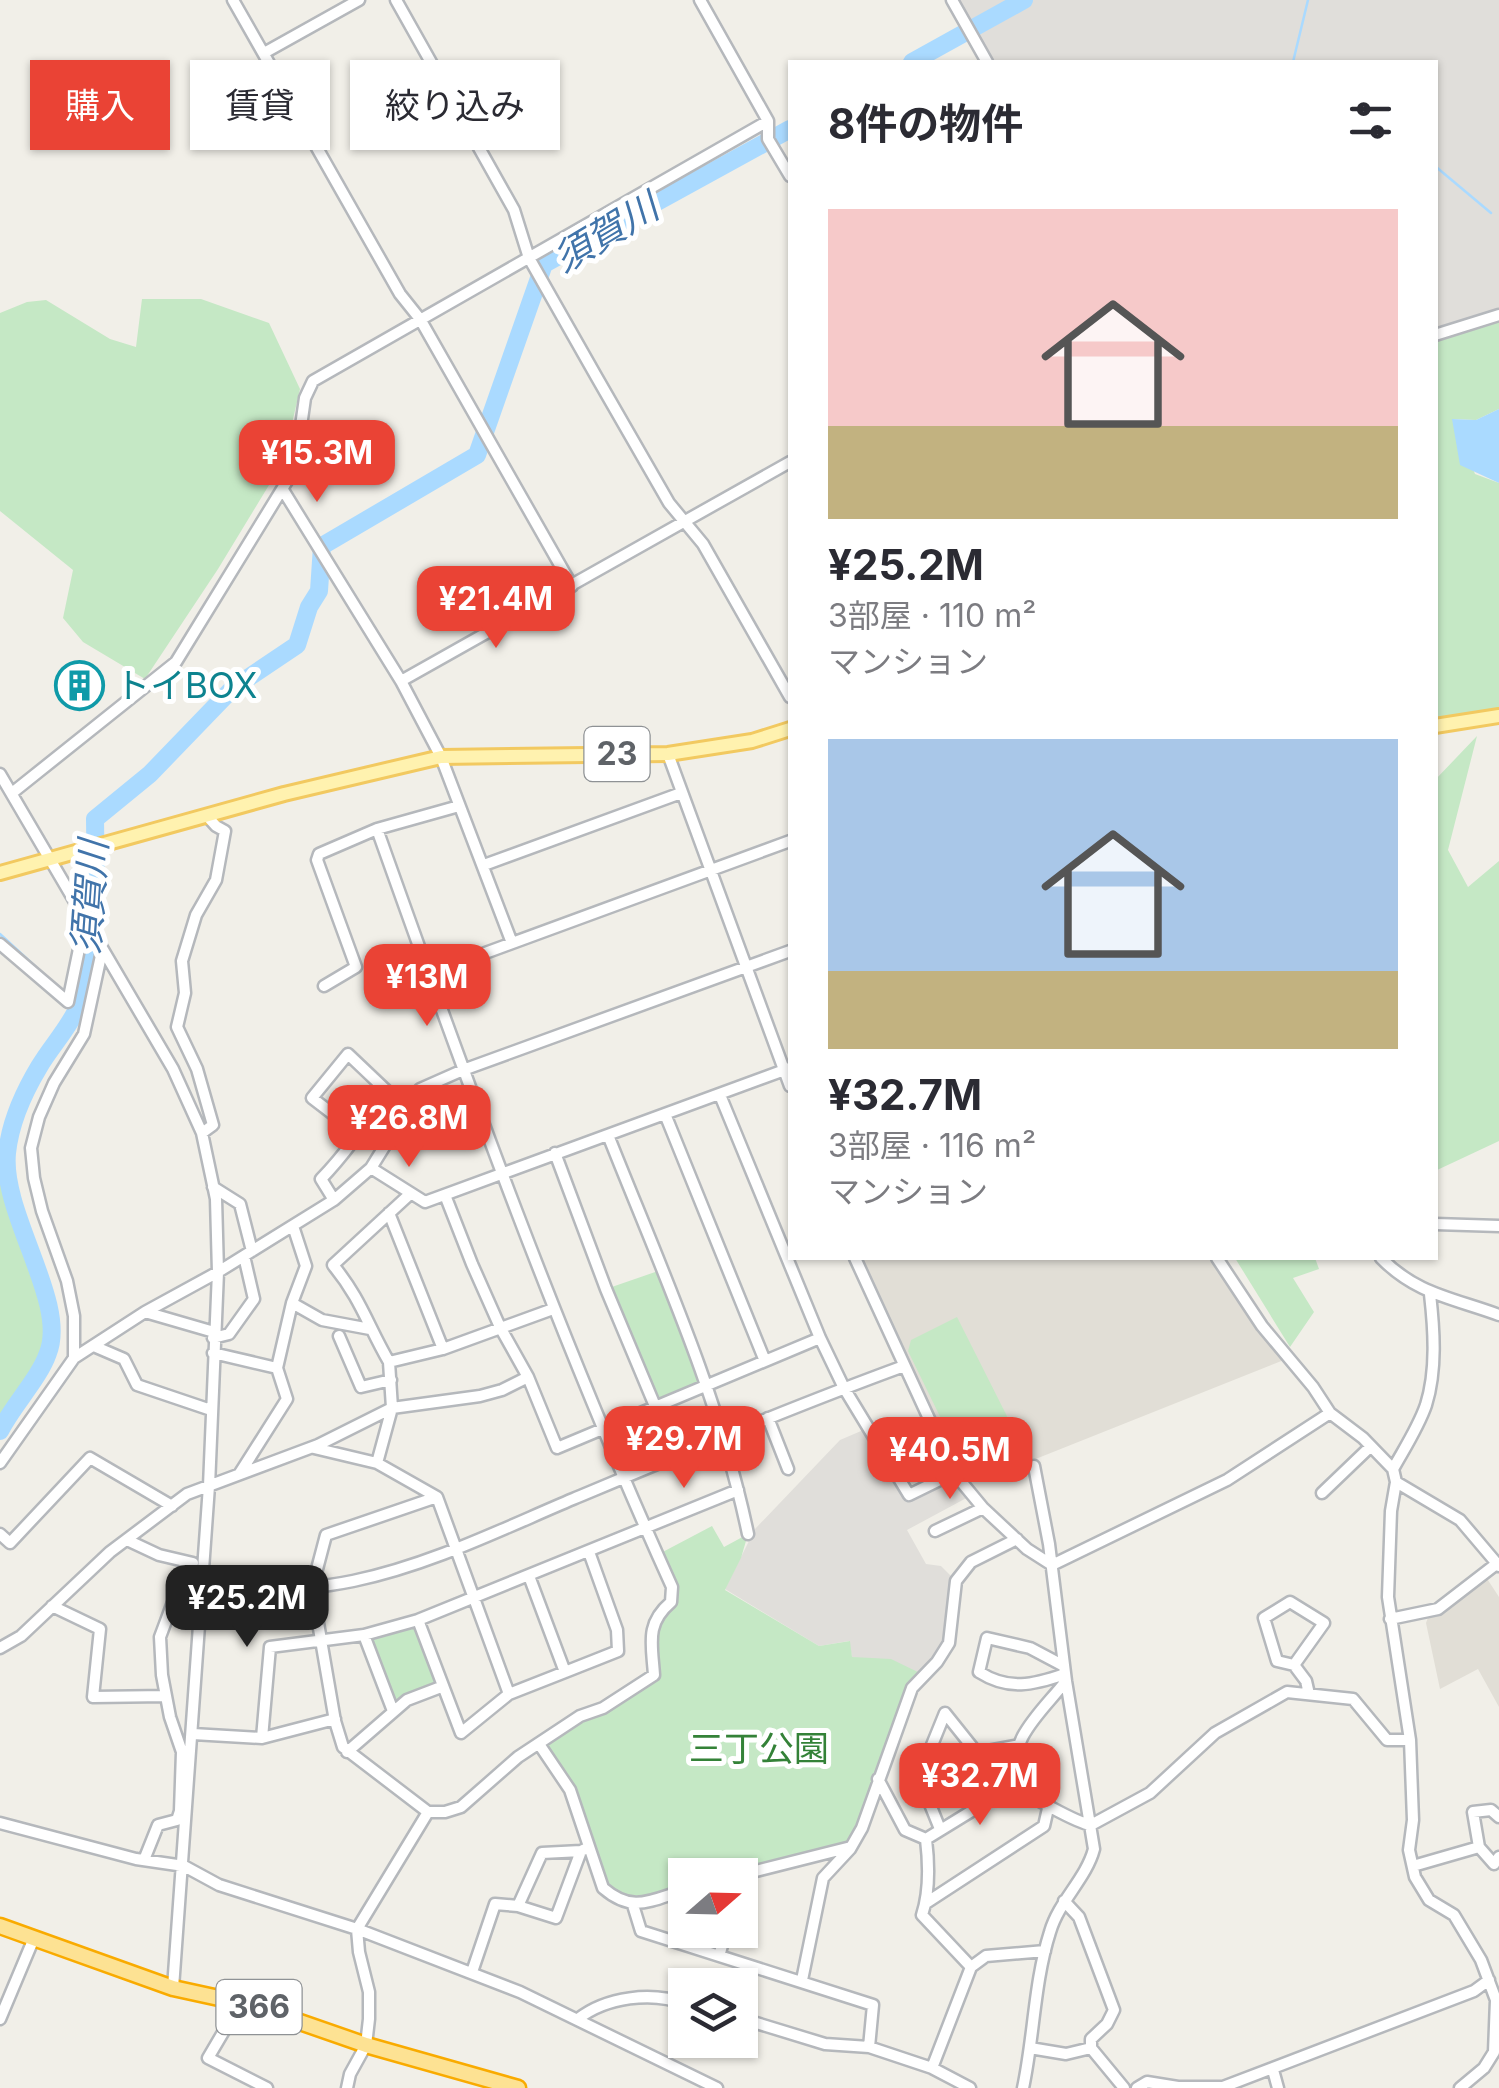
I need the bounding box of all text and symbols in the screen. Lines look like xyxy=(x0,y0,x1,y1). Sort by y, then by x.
chip: 購入 xyxy=(30,60,170,150)
chip: 賃貸 xyxy=(190,60,330,150)
chip: 絞り込み xyxy=(350,60,560,150)
icon: filters xyxy=(1343,93,1398,148)
text: 8件の物件 xyxy=(828,98,1023,149)
water label: 須賀川 xyxy=(545,181,670,281)
icon: home xyxy=(1023,274,1203,454)
pin: ¥15.3M xyxy=(236,420,398,505)
text: ¥15.3M xyxy=(261,433,373,472)
text: ¥25.2M xyxy=(828,539,984,590)
pin: ¥21.4M xyxy=(415,566,577,651)
text: ¥21.4M xyxy=(439,579,553,618)
text: 3部屋 · 110 m² xyxy=(828,596,1036,635)
text: マンション xyxy=(828,642,988,681)
building icon: トイBOX xyxy=(54,660,106,712)
place label: トイBOX xyxy=(115,664,257,706)
road number: 23 xyxy=(584,727,650,781)
icon: home xyxy=(1023,804,1203,984)
water label: 須賀川 xyxy=(62,834,116,955)
pin: ¥13M xyxy=(368,944,486,1029)
text: ¥13M xyxy=(386,957,468,996)
text: ¥32.7M xyxy=(828,1069,982,1120)
pin: ¥26.8M xyxy=(328,1085,490,1170)
text: ¥26.8M xyxy=(350,1098,468,1137)
text: 3部屋 · 116 m² xyxy=(828,1126,1036,1165)
text: マンション xyxy=(828,1172,988,1211)
pin: ¥29.7M xyxy=(603,1406,765,1491)
pin: ¥40.5M xyxy=(869,1417,1031,1502)
text: ¥29.7M xyxy=(626,1419,742,1458)
text: ¥40.5M xyxy=(889,1430,1011,1469)
pin: ¥25.2M xyxy=(166,1565,328,1650)
text: ¥25.2M xyxy=(188,1578,306,1617)
park label: 三丁公園 xyxy=(689,1727,829,1769)
pin: ¥32.7M xyxy=(899,1743,1061,1828)
text: ¥32.7M xyxy=(921,1756,1039,1795)
north arrow xyxy=(668,1858,758,1948)
map controls xyxy=(668,1858,758,2058)
button: layers xyxy=(668,1968,758,2058)
road number: 366 xyxy=(216,1980,302,2034)

